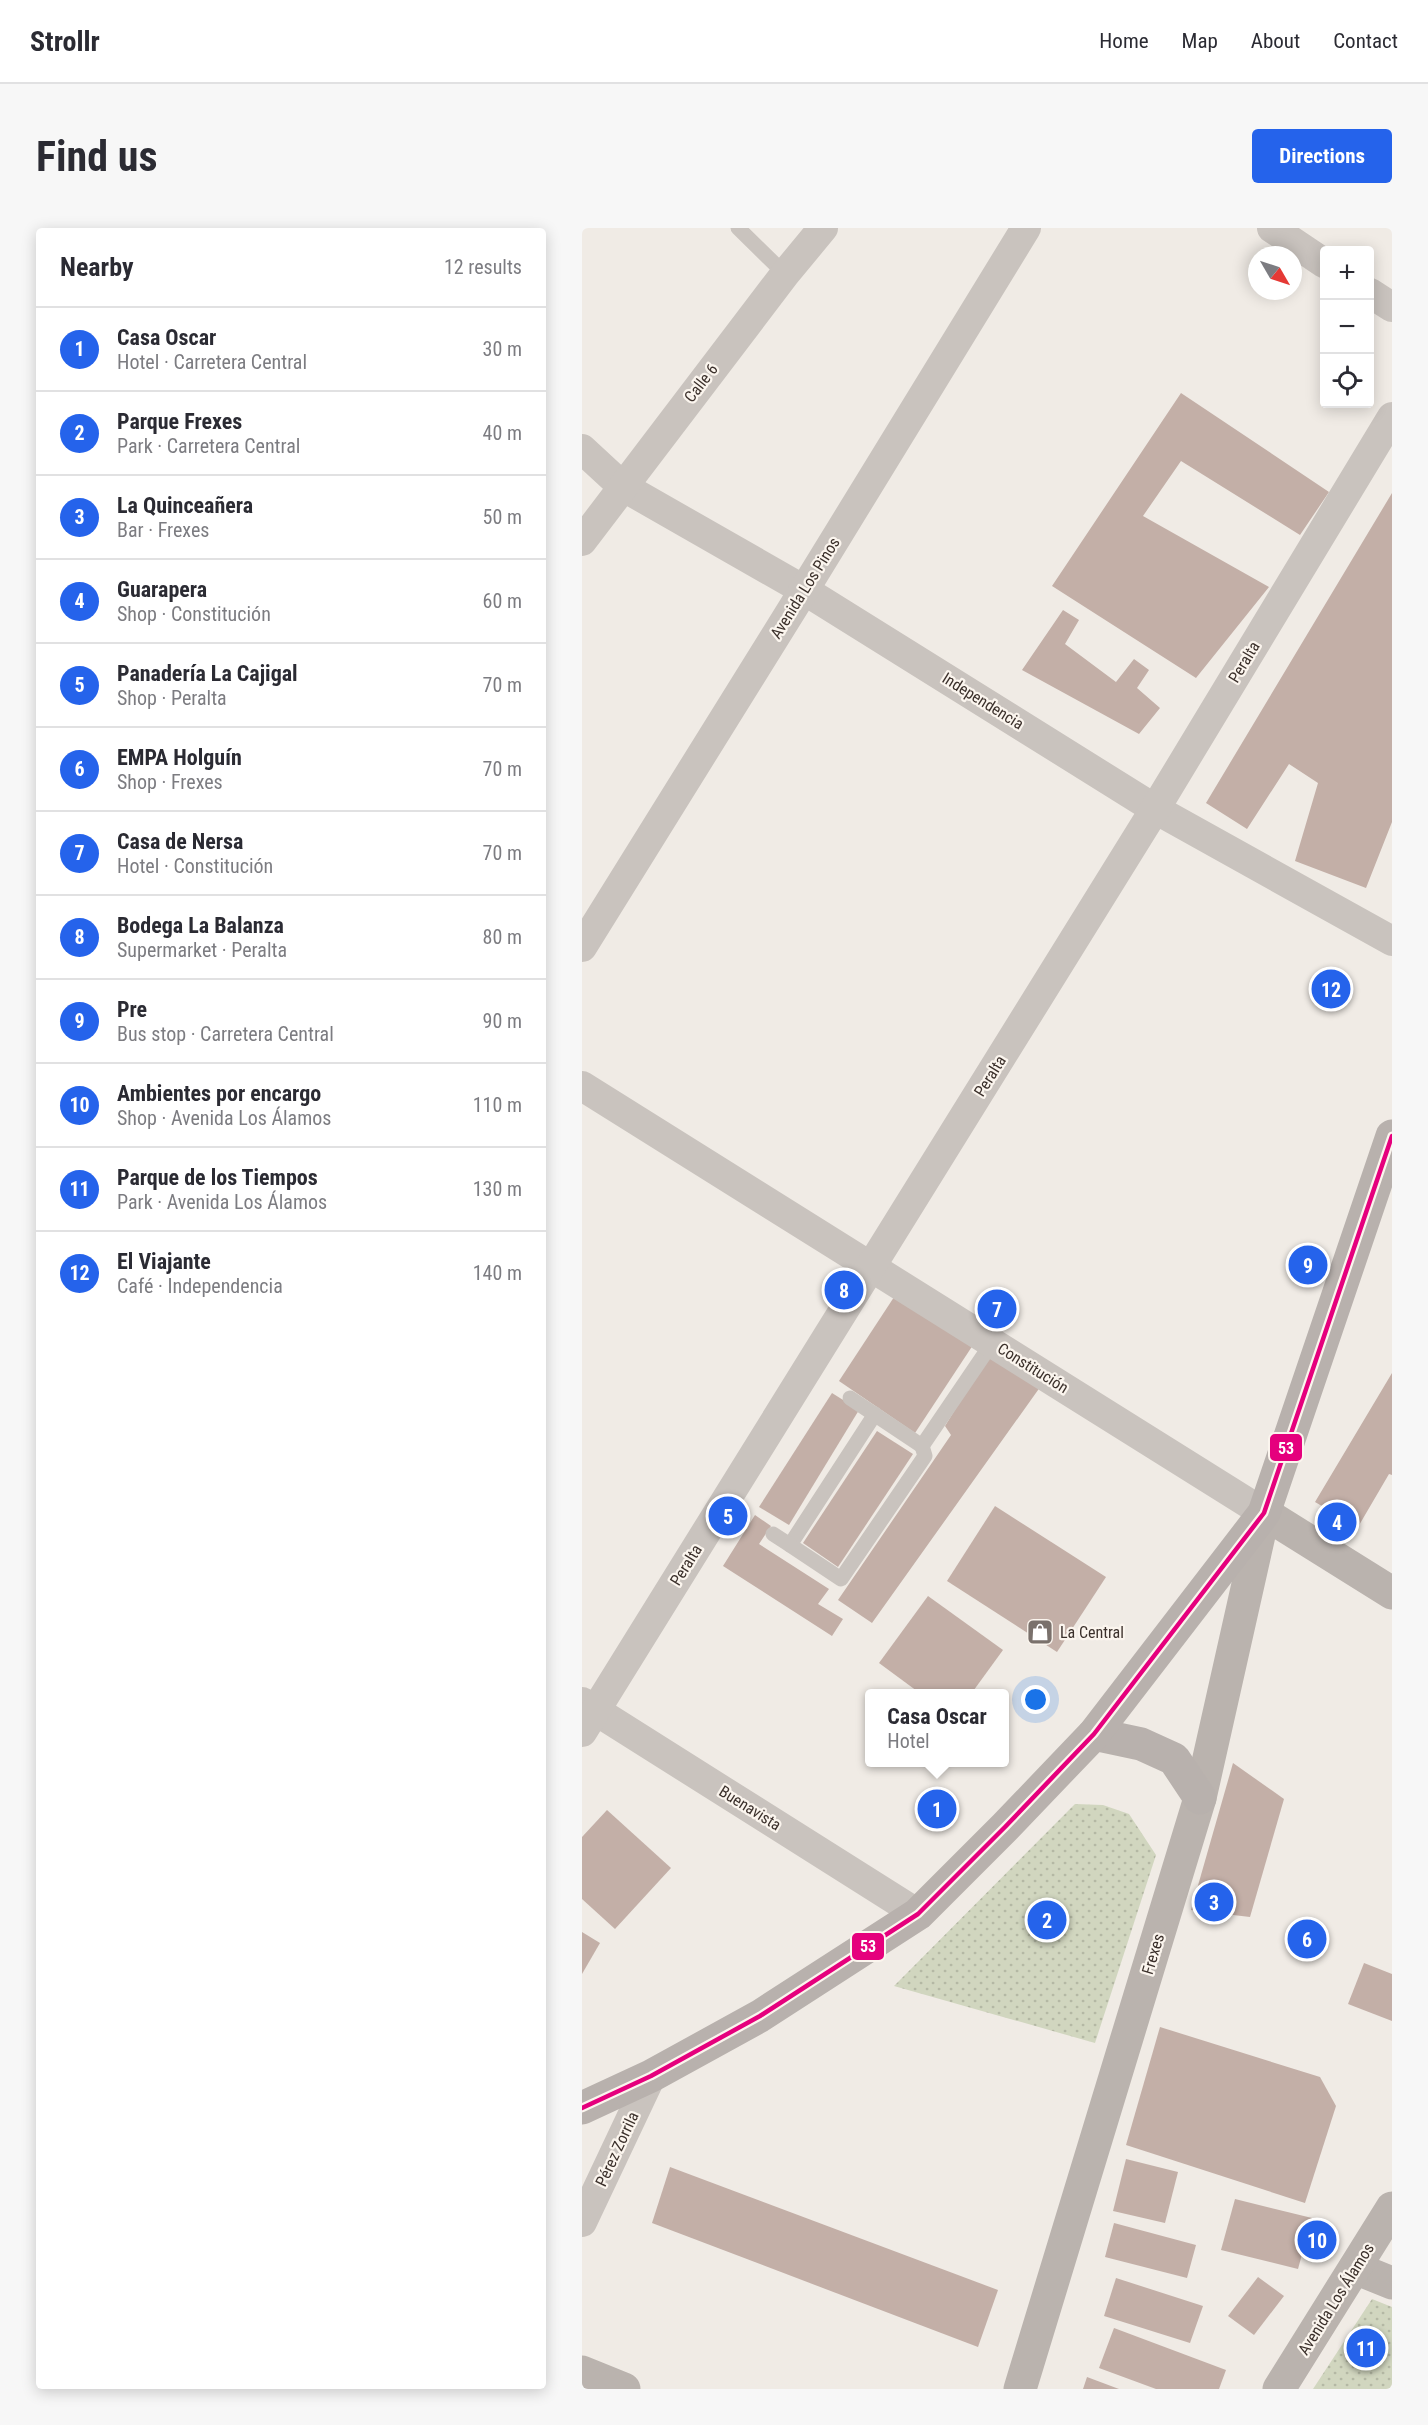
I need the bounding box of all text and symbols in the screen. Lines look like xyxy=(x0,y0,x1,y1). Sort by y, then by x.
text: Strollr xyxy=(30,25,100,58)
text: Home xyxy=(1099,29,1149,53)
text: Map xyxy=(1182,29,1218,53)
text: About xyxy=(1251,29,1300,53)
text: Contact xyxy=(1333,29,1398,53)
button: Directions xyxy=(1252,129,1392,183)
text: Find us xyxy=(36,132,157,181)
north arrow xyxy=(1248,246,1302,300)
map controls xyxy=(1320,246,1374,408)
button: + xyxy=(1320,246,1374,300)
text: Nearby xyxy=(60,252,134,282)
text: 12 results xyxy=(444,255,522,279)
button: − xyxy=(1320,300,1374,354)
text: Casa Oscar xyxy=(117,325,216,350)
text: 1 xyxy=(74,337,85,361)
text: 30 m xyxy=(483,337,522,361)
text: Hotel · Carretera Central xyxy=(117,350,307,374)
button: locate xyxy=(1320,354,1374,408)
street label: Calle 6 xyxy=(680,360,722,406)
text: Parque Frexes xyxy=(117,409,242,434)
text: 2 xyxy=(74,421,85,445)
text: 40 m xyxy=(483,421,522,445)
text: Park · Carretera Central xyxy=(117,434,300,458)
text: La Quinceañera xyxy=(117,493,253,518)
text: 3 xyxy=(74,505,85,529)
text: 50 m xyxy=(483,505,522,529)
text: Bar · Frexes xyxy=(117,518,209,542)
street label: Avenida Los Pinos xyxy=(766,534,844,642)
text: Guarapera xyxy=(117,577,207,602)
text: 4 xyxy=(74,589,85,613)
text: 60 m xyxy=(483,589,522,613)
text: Shop · Constitución xyxy=(117,602,271,626)
street label: Peralta xyxy=(1224,638,1264,686)
text: Panadería La Cajigal xyxy=(117,661,298,686)
street label: Independencia xyxy=(939,669,1027,733)
text: 5 xyxy=(74,673,85,697)
text: 70 m xyxy=(483,673,522,697)
text: Shop · Peralta xyxy=(117,686,227,710)
text: EMPA Holguín xyxy=(117,745,242,770)
text: 6 xyxy=(74,757,85,781)
text: 70 m xyxy=(483,757,522,781)
text: Shop · Frexes xyxy=(117,770,223,794)
text: Casa de Nersa xyxy=(117,829,243,854)
text: 7 xyxy=(74,841,85,865)
text: 70 m xyxy=(483,841,522,865)
text: Hotel · Constitución xyxy=(117,854,273,878)
text: Bodega La Balanza xyxy=(117,913,284,938)
text: 8 xyxy=(74,925,85,949)
text: 80 m xyxy=(483,925,522,949)
text: Supermarket · Peralta xyxy=(117,938,287,962)
pin: 12 xyxy=(1312,966,1350,1011)
text: Pre xyxy=(117,997,147,1022)
text: 9 xyxy=(74,1009,85,1033)
text: 90 m xyxy=(483,1009,522,1033)
text: Bus stop · Carretera Central xyxy=(117,1022,334,1046)
street label: Peralta xyxy=(970,1052,1010,1100)
text: Ambientes por encargo xyxy=(117,1081,321,1106)
text: 10 xyxy=(69,1093,90,1117)
text: 110 m xyxy=(473,1093,522,1117)
text: Shop · Avenida Los Álamos xyxy=(117,1106,331,1130)
text: Parque de los Tiempos xyxy=(117,1165,318,1190)
text: 11 xyxy=(69,1177,90,1201)
text: 130 m xyxy=(473,1177,522,1201)
text: Park · Avenida Los Álamos xyxy=(117,1190,327,1214)
pin: 9 xyxy=(1288,1242,1328,1288)
text: El Viajante xyxy=(117,1249,211,1274)
text: 12 xyxy=(69,1261,90,1285)
text: 140 m xyxy=(473,1261,522,1285)
pin: 8 xyxy=(824,1268,864,1312)
text: Café · Independencia xyxy=(117,1274,283,1298)
pin: 7 xyxy=(978,1286,1016,1332)
street label: Constitución xyxy=(994,1339,1072,1397)
line badge: 53 xyxy=(1269,1433,1303,1462)
text: 53 xyxy=(1278,1439,1294,1458)
pin: 5 xyxy=(708,1494,748,1538)
pin: 4 xyxy=(1318,1500,1356,1544)
street label: Peralta xyxy=(666,1541,706,1589)
shop icon: La Central xyxy=(1025,1617,1055,1647)
place label: La Central xyxy=(1060,1623,1124,1642)
your location xyxy=(1021,1685,1050,1714)
popup xyxy=(865,1689,1009,1767)
text: Casa Oscar xyxy=(887,1704,987,1729)
text: Hotel xyxy=(887,1729,930,1753)
street label: Buenavista xyxy=(716,1782,784,1834)
pin: 1 xyxy=(918,1786,956,1832)
pin: 3 xyxy=(1194,1880,1234,1924)
pin: 2 xyxy=(1028,1898,1066,1942)
pin: 6 xyxy=(1288,1916,1326,1962)
street label: Frexes xyxy=(1138,1931,1168,1977)
line badge: 53 xyxy=(851,1932,885,1961)
text: 53 xyxy=(860,1937,876,1956)
street label: Pérez Zorrila xyxy=(591,2109,643,2189)
pin: 10 xyxy=(1298,2218,1336,2262)
street label: Avenida Los Álamos xyxy=(1294,2240,1378,2358)
pin: 11 xyxy=(1346,2326,1386,2370)

